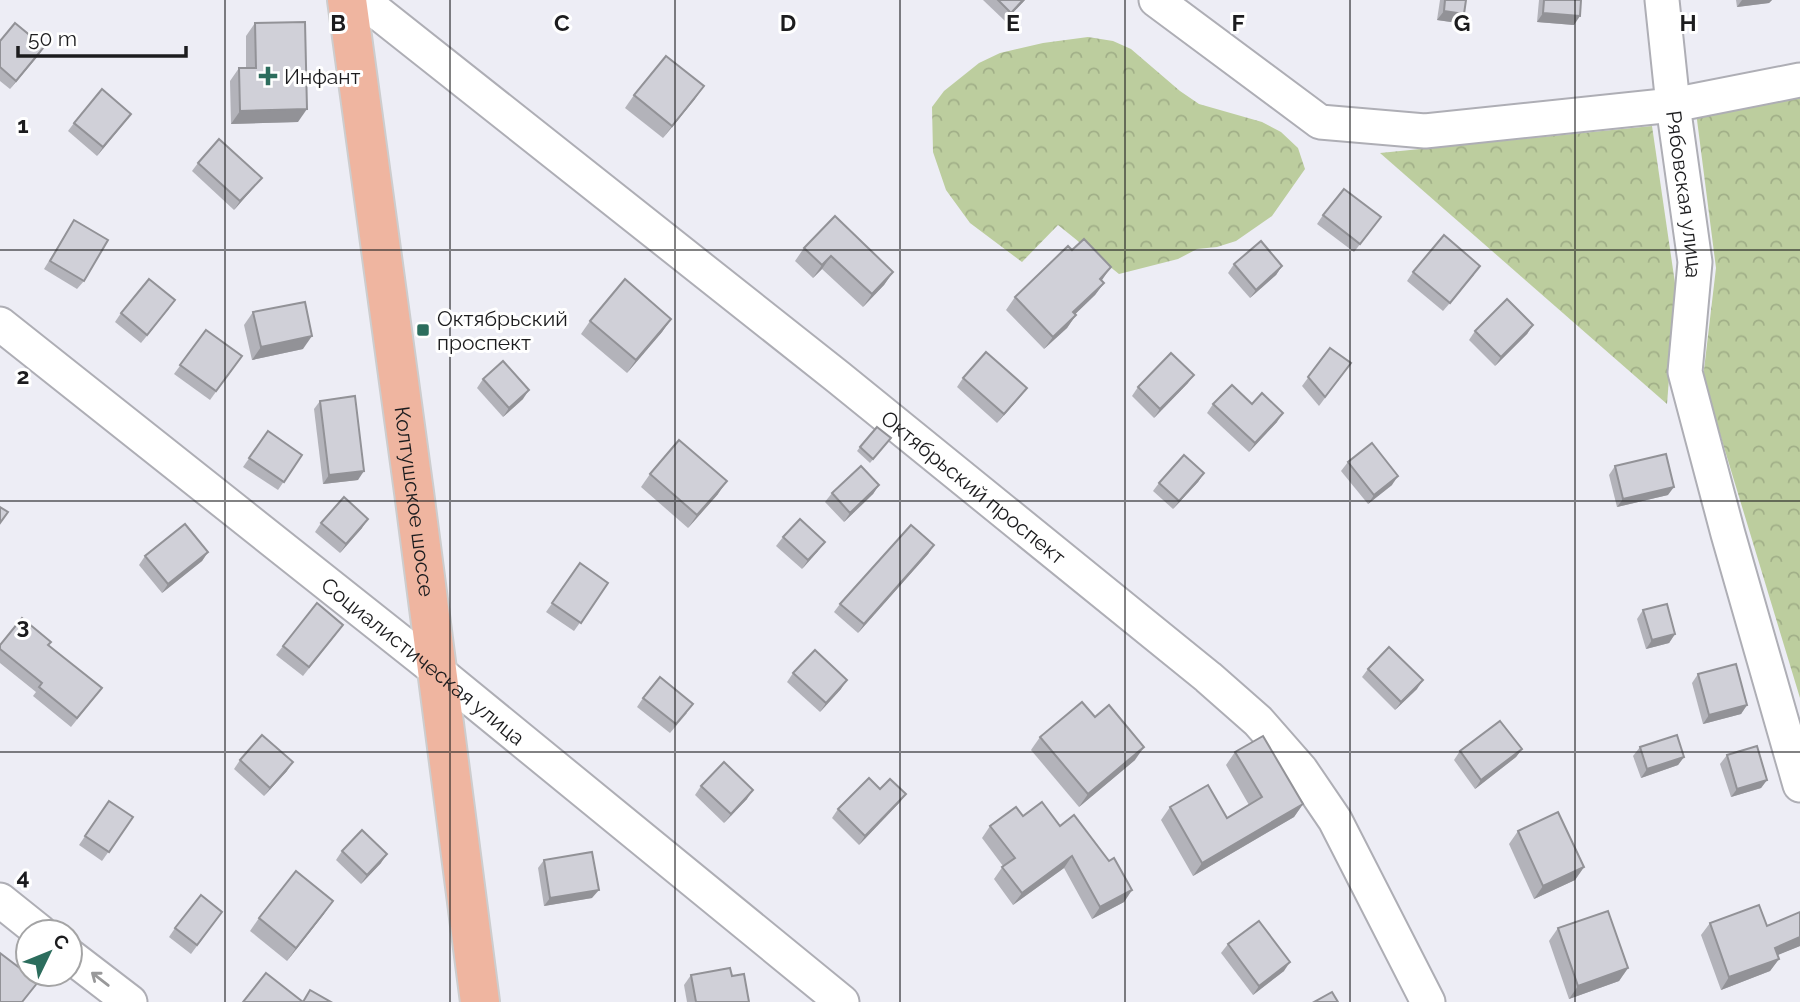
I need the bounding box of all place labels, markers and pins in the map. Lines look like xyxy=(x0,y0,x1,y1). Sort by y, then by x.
place label: Инфант xyxy=(284,64,361,89)
marker: Инфант xyxy=(258,66,278,86)
place label: Октябрьский проспект xyxy=(437,306,568,355)
marker: Октябрьский проспект xyxy=(415,322,431,338)

